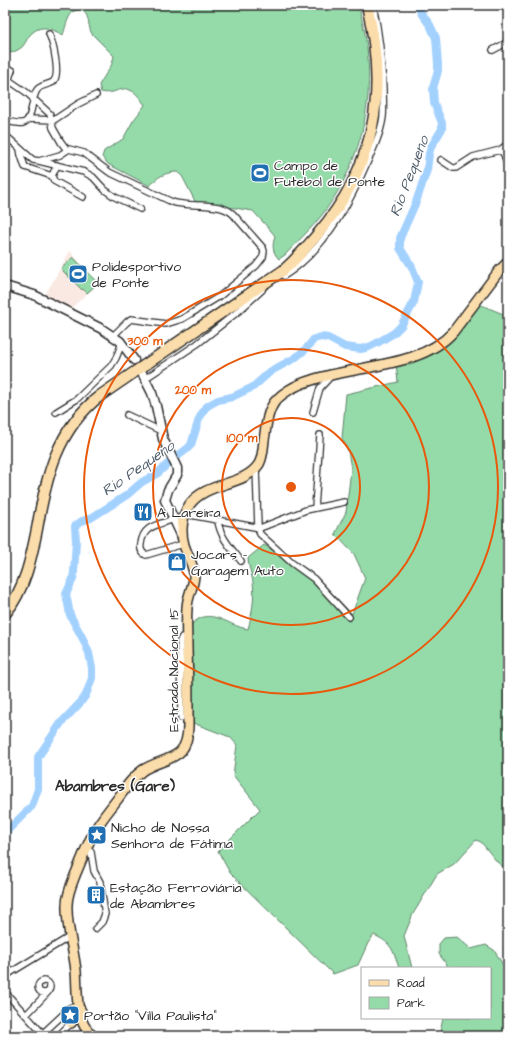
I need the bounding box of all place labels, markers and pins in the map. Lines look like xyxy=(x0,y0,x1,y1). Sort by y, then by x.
place label: Campo de Futebol de Ponte xyxy=(274,156,385,192)
sports icon: Campo de Futebol de Ponte xyxy=(249,162,271,184)
place label: Polidesportivo de Ponte xyxy=(92,257,181,293)
sports icon: Polidesportivo de Ponte xyxy=(67,263,89,285)
centre of rings xyxy=(284,480,298,494)
restaurant icon: A Lareira xyxy=(132,501,154,523)
place label: A Lareira xyxy=(157,503,221,523)
place label: Jocars - Garagem Auto xyxy=(191,545,284,581)
shop icon: Jocars - Garagem Auto xyxy=(166,551,188,573)
place label: Nicho de Nossa Senhora de Fátima xyxy=(111,818,233,854)
place icon: Nicho de Nossa Senhora de Fátima xyxy=(86,824,108,846)
place label: Estação Ferroviária de Abambres xyxy=(110,878,242,914)
building icon: Estação Ferroviária de Abambres xyxy=(85,884,107,906)
place icon: Portão "Villa Paulista" xyxy=(59,1004,81,1026)
place label: Portão "Villa Paulista" xyxy=(84,1006,217,1026)

